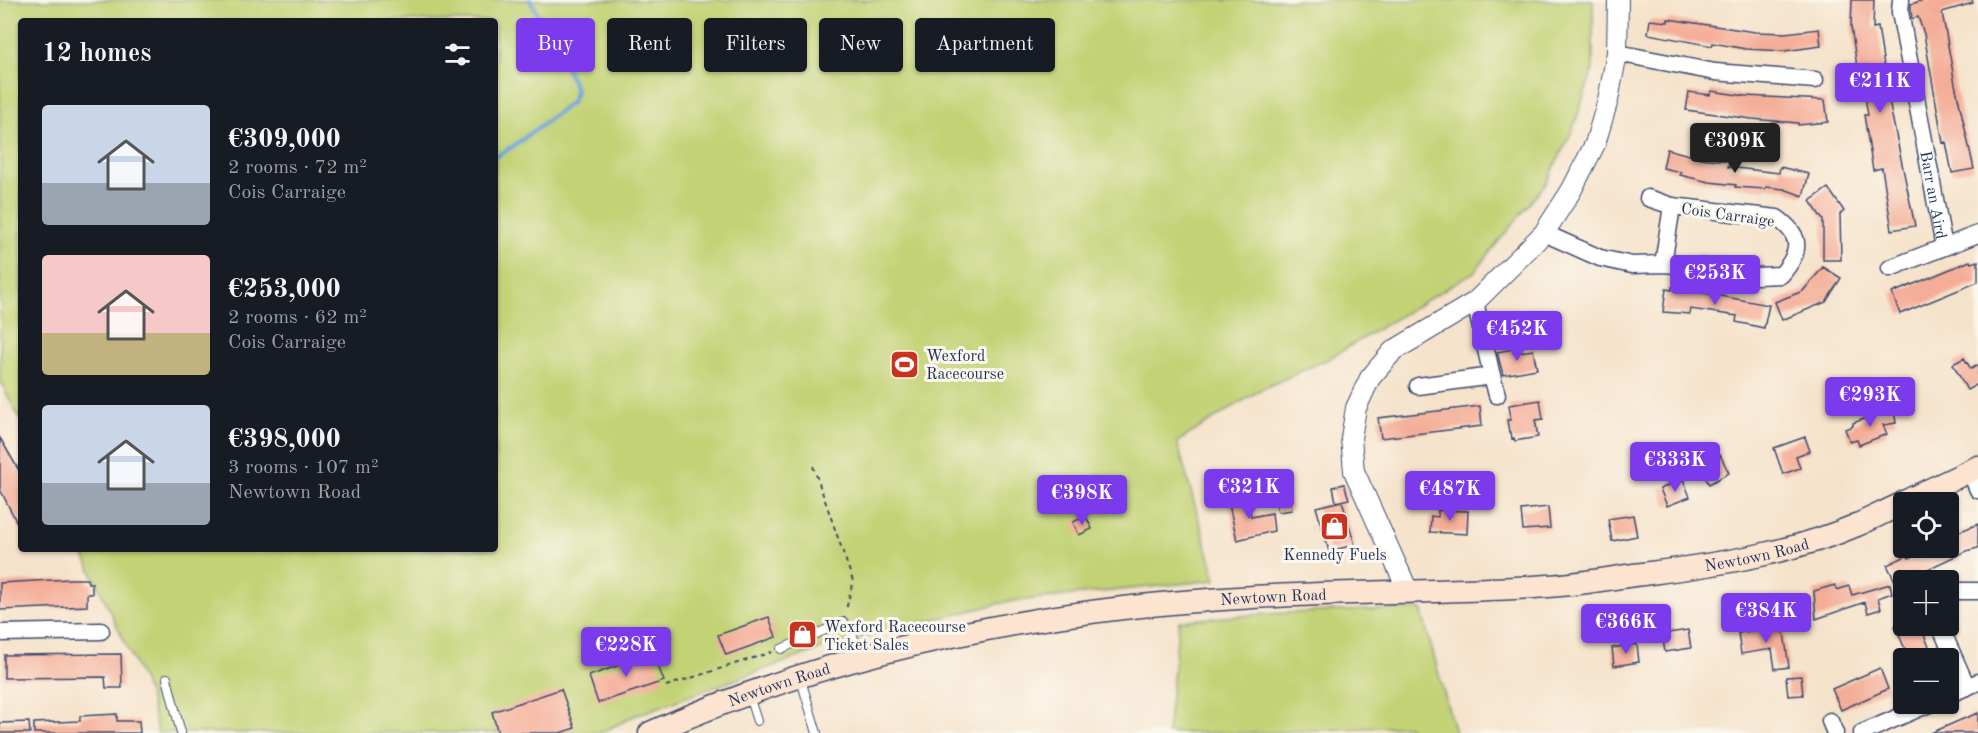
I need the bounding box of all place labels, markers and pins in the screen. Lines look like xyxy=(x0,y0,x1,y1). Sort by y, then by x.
pin: €211K xyxy=(1838,63,1922,114)
pin: €309K xyxy=(1693,123,1777,174)
pin: €253K xyxy=(1673,255,1757,306)
pin: €452K xyxy=(1475,311,1559,362)
sports icon: Wexford Racecourse xyxy=(889,348,921,380)
place label: Wexford Racecourse xyxy=(926,349,1004,383)
pin: €293K xyxy=(1828,377,1912,428)
pin: €333K xyxy=(1633,442,1717,493)
pin: €321K xyxy=(1207,469,1291,520)
pin: €487K xyxy=(1408,471,1492,522)
pin: €398K xyxy=(1040,475,1124,526)
shop icon: Kennedy Fuels xyxy=(1319,510,1351,542)
place label: Kennedy Fuels xyxy=(1283,548,1387,564)
pin: €384K xyxy=(1724,593,1808,644)
pin: €366K xyxy=(1584,604,1668,655)
shop icon: Wexford Racecourse Ticket Sales xyxy=(787,619,819,651)
place label: Wexford Racecourse Ticket Sales xyxy=(824,620,966,654)
pin: €228K xyxy=(584,627,668,678)

